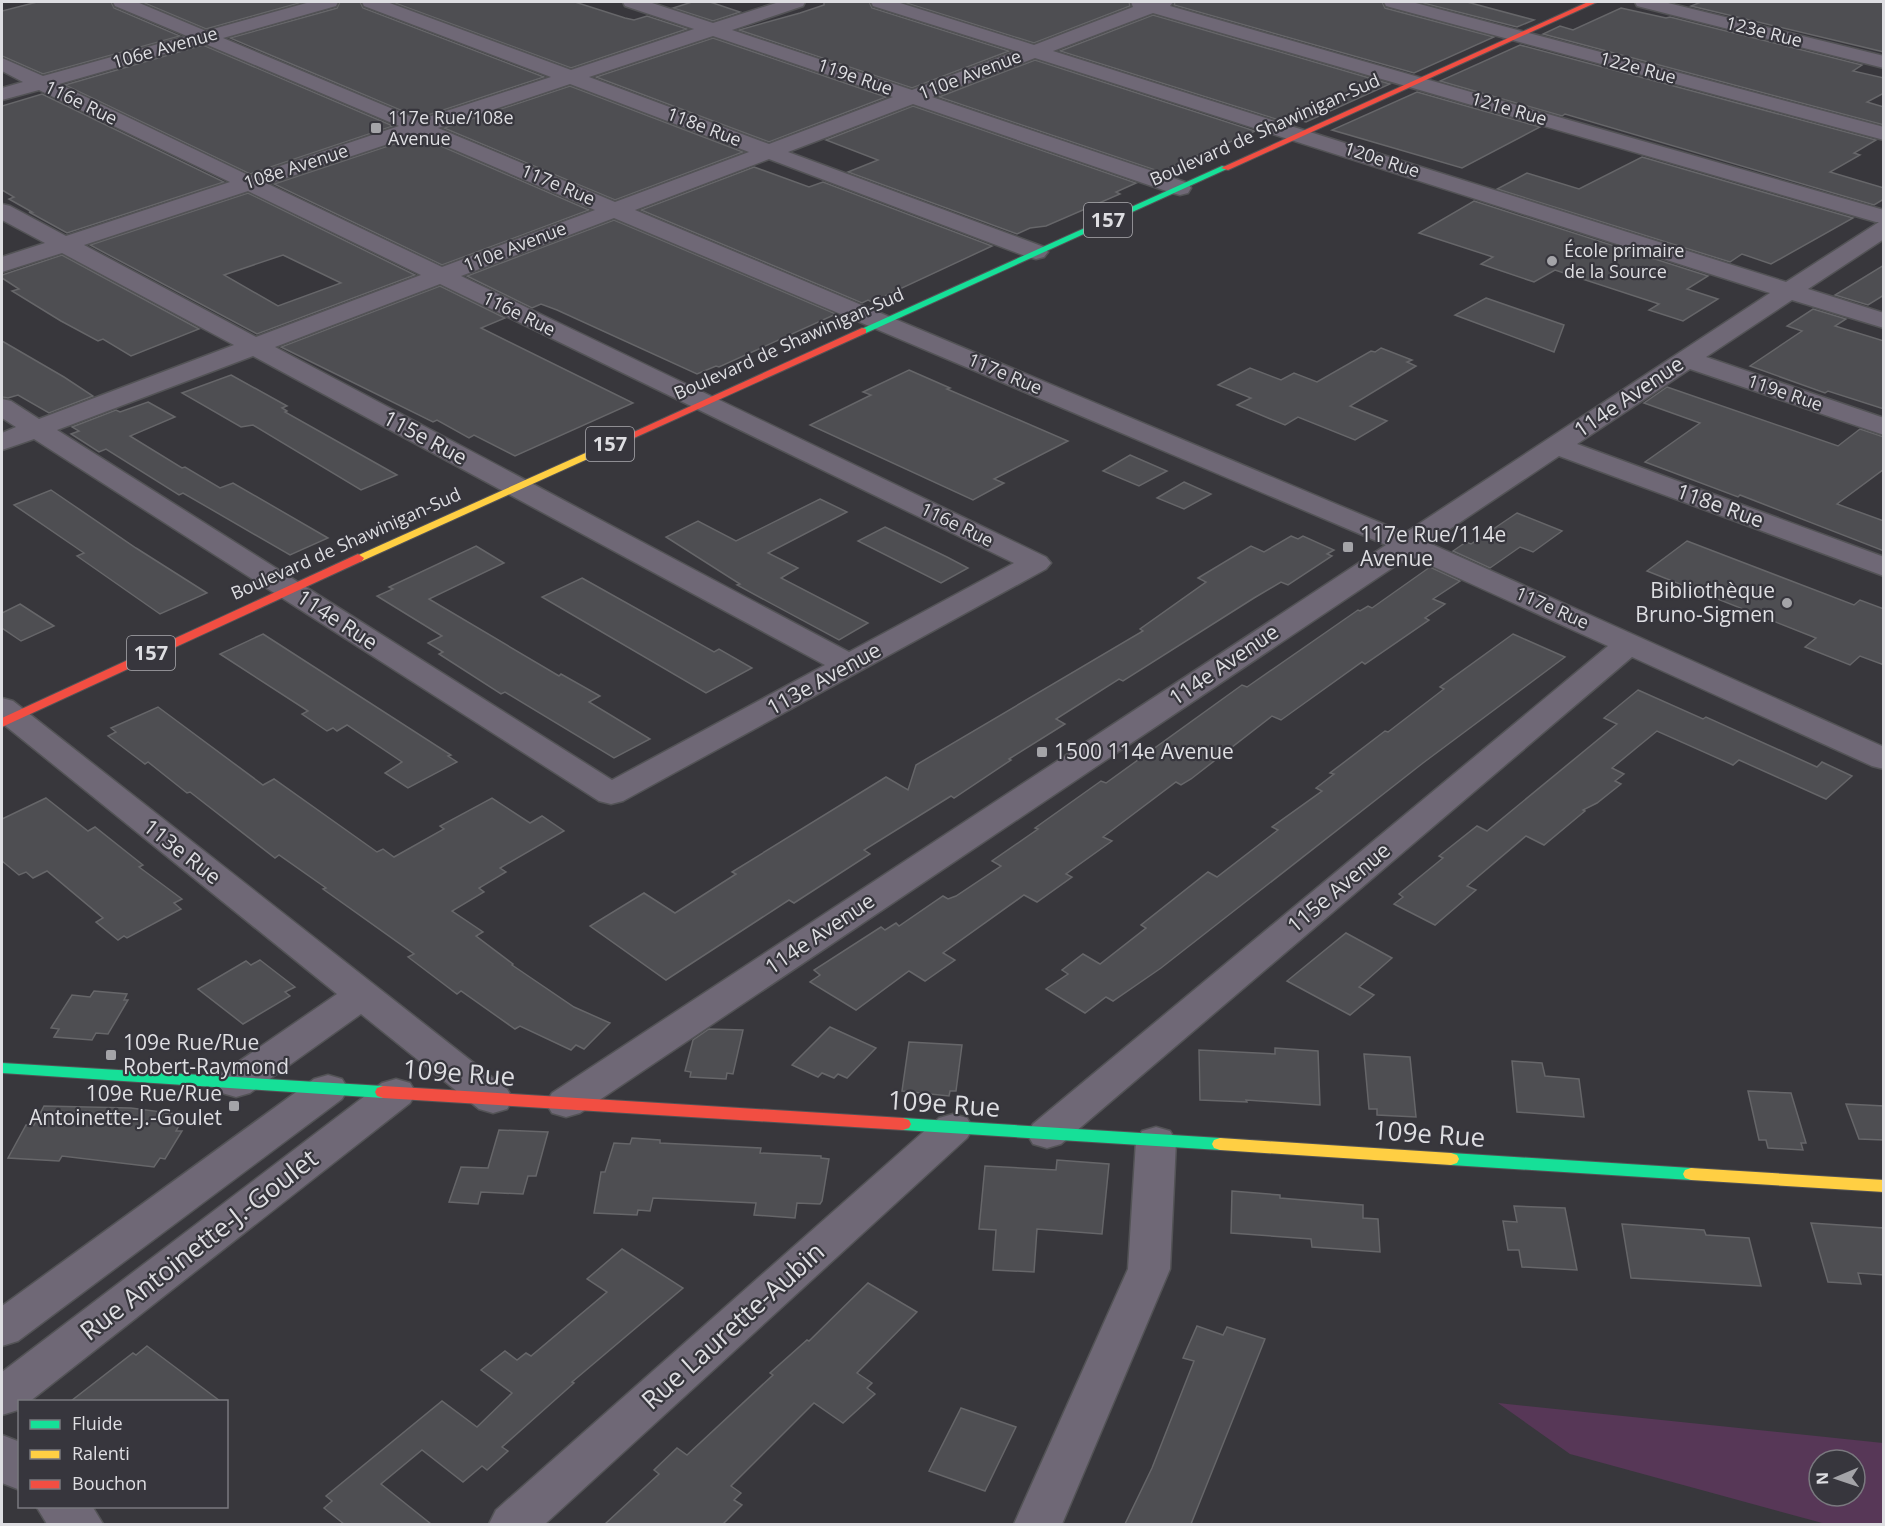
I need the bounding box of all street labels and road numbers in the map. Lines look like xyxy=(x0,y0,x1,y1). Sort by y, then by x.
street label: 123e Rue xyxy=(1724,10,1805,52)
street label: 106e Avenue xyxy=(109,21,220,74)
street label: 110e Avenue xyxy=(915,43,1025,105)
street label: 122e Rue xyxy=(1598,45,1679,89)
street label: 119e Rue xyxy=(815,52,896,100)
street label: Boulevard de Shawinigan-Sud xyxy=(1146,67,1383,191)
street label: 116e Rue xyxy=(41,74,122,130)
street label: 121e Rue xyxy=(1469,86,1550,130)
street label: 118e Rue xyxy=(664,101,745,151)
street label: 120e Rue xyxy=(1342,136,1423,183)
street label: 108e Avenue xyxy=(240,138,351,194)
street label: 117e Rue xyxy=(518,158,599,210)
road number: 157 xyxy=(1084,203,1132,237)
street label: 110e Avenue xyxy=(460,215,570,277)
street label: Boulevard de Shawinigan-Sud xyxy=(670,281,907,405)
street label: 116e Rue xyxy=(479,285,560,341)
street label: 117e Rue xyxy=(965,347,1046,399)
street label: 114e Avenue xyxy=(1568,349,1689,443)
street label: 119e Rue xyxy=(1745,368,1826,416)
street label: 115e Rue xyxy=(379,403,472,471)
road number: 157 xyxy=(586,427,634,461)
street label: 118e Rue xyxy=(1673,476,1768,534)
street label: Boulevard de Shawinigan-Sud xyxy=(227,481,464,605)
street label: 116e Rue xyxy=(917,496,998,552)
street label: 117e Rue xyxy=(1512,580,1593,634)
street label: 114e Rue xyxy=(292,583,383,656)
street label: 114e Avenue xyxy=(1163,617,1284,711)
street label: 113e Avenue xyxy=(761,635,886,721)
road number: 157 xyxy=(127,636,175,670)
street label: 113e Rue xyxy=(138,812,227,890)
street label: 115e Avenue xyxy=(1281,836,1396,939)
street label: 114e Avenue xyxy=(759,886,880,980)
street label: 109e Rue xyxy=(402,1050,516,1094)
street label: 109e Rue xyxy=(887,1081,1001,1125)
street label: 109e Rue xyxy=(1372,1111,1486,1155)
street label: Rue Antoinette-J.-Goulet xyxy=(72,1140,325,1348)
street label: Rue Laurette-Aubin xyxy=(633,1233,832,1417)

